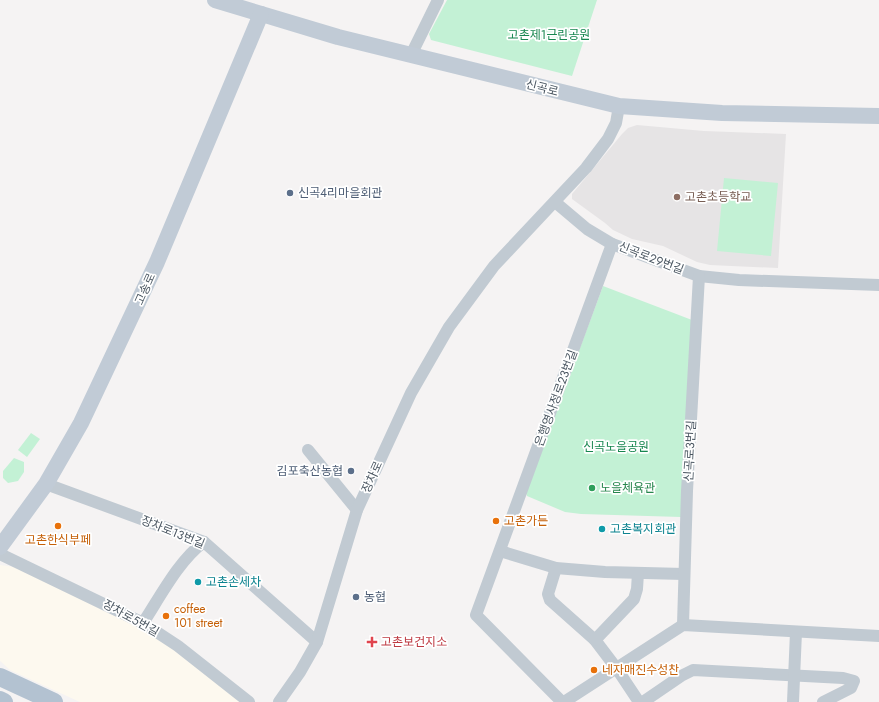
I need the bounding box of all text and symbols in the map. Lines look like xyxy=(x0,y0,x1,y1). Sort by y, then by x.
park label: 고촌제1근린공원 xyxy=(508,26,590,44)
street label: 신곡로 xyxy=(524,75,560,101)
place label: 신곡4리마을회관 xyxy=(298,184,382,202)
marker: 신곡4리마을회관 xyxy=(285,188,295,198)
place label: 고촌초등학교 xyxy=(685,188,751,206)
marker: 고촌초등학교 xyxy=(672,192,682,202)
street label: 신곡로29번길 xyxy=(616,237,686,279)
street label: 고송로 xyxy=(130,270,160,308)
street label: 은행영사정로23번길 xyxy=(530,347,582,449)
street label: 신곡로3번길 xyxy=(679,420,701,482)
park label: 신곡노을공원 xyxy=(583,438,649,456)
street label: 장차로 xyxy=(357,458,387,496)
place label: 김포축산농협 xyxy=(277,462,343,480)
marker: 김포축산농협 xyxy=(346,466,356,476)
place label: 노을체육관 xyxy=(600,479,655,497)
marker: 노을체육관 xyxy=(587,483,597,493)
street label: 장차로13번길 xyxy=(138,511,208,553)
place label: 고촌가든 xyxy=(504,512,548,530)
marker: 고촌가든 xyxy=(491,516,501,526)
place label: 고촌복지회관 xyxy=(610,520,676,538)
marker: 고촌한식부페 xyxy=(53,521,63,531)
marker: 고촌복지회관 xyxy=(597,524,607,534)
place label: 고촌한식부페 xyxy=(25,531,91,549)
place label: 고촌손세차 xyxy=(206,573,261,591)
marker: 고촌손세차 xyxy=(193,577,203,587)
place label: 농협 xyxy=(364,588,386,606)
marker: 농협 xyxy=(351,592,361,602)
street label: 장차로5번길 xyxy=(100,595,162,641)
place label: coffee 101 street xyxy=(174,600,223,632)
marker: coffee 101 street xyxy=(161,611,171,621)
place label: 고촌보건지소 xyxy=(381,633,447,651)
marker: 고촌보건지소 xyxy=(366,636,378,648)
place label: 네자매진수성찬 xyxy=(602,661,679,679)
marker: 네자매진수성찬 xyxy=(589,665,599,675)

